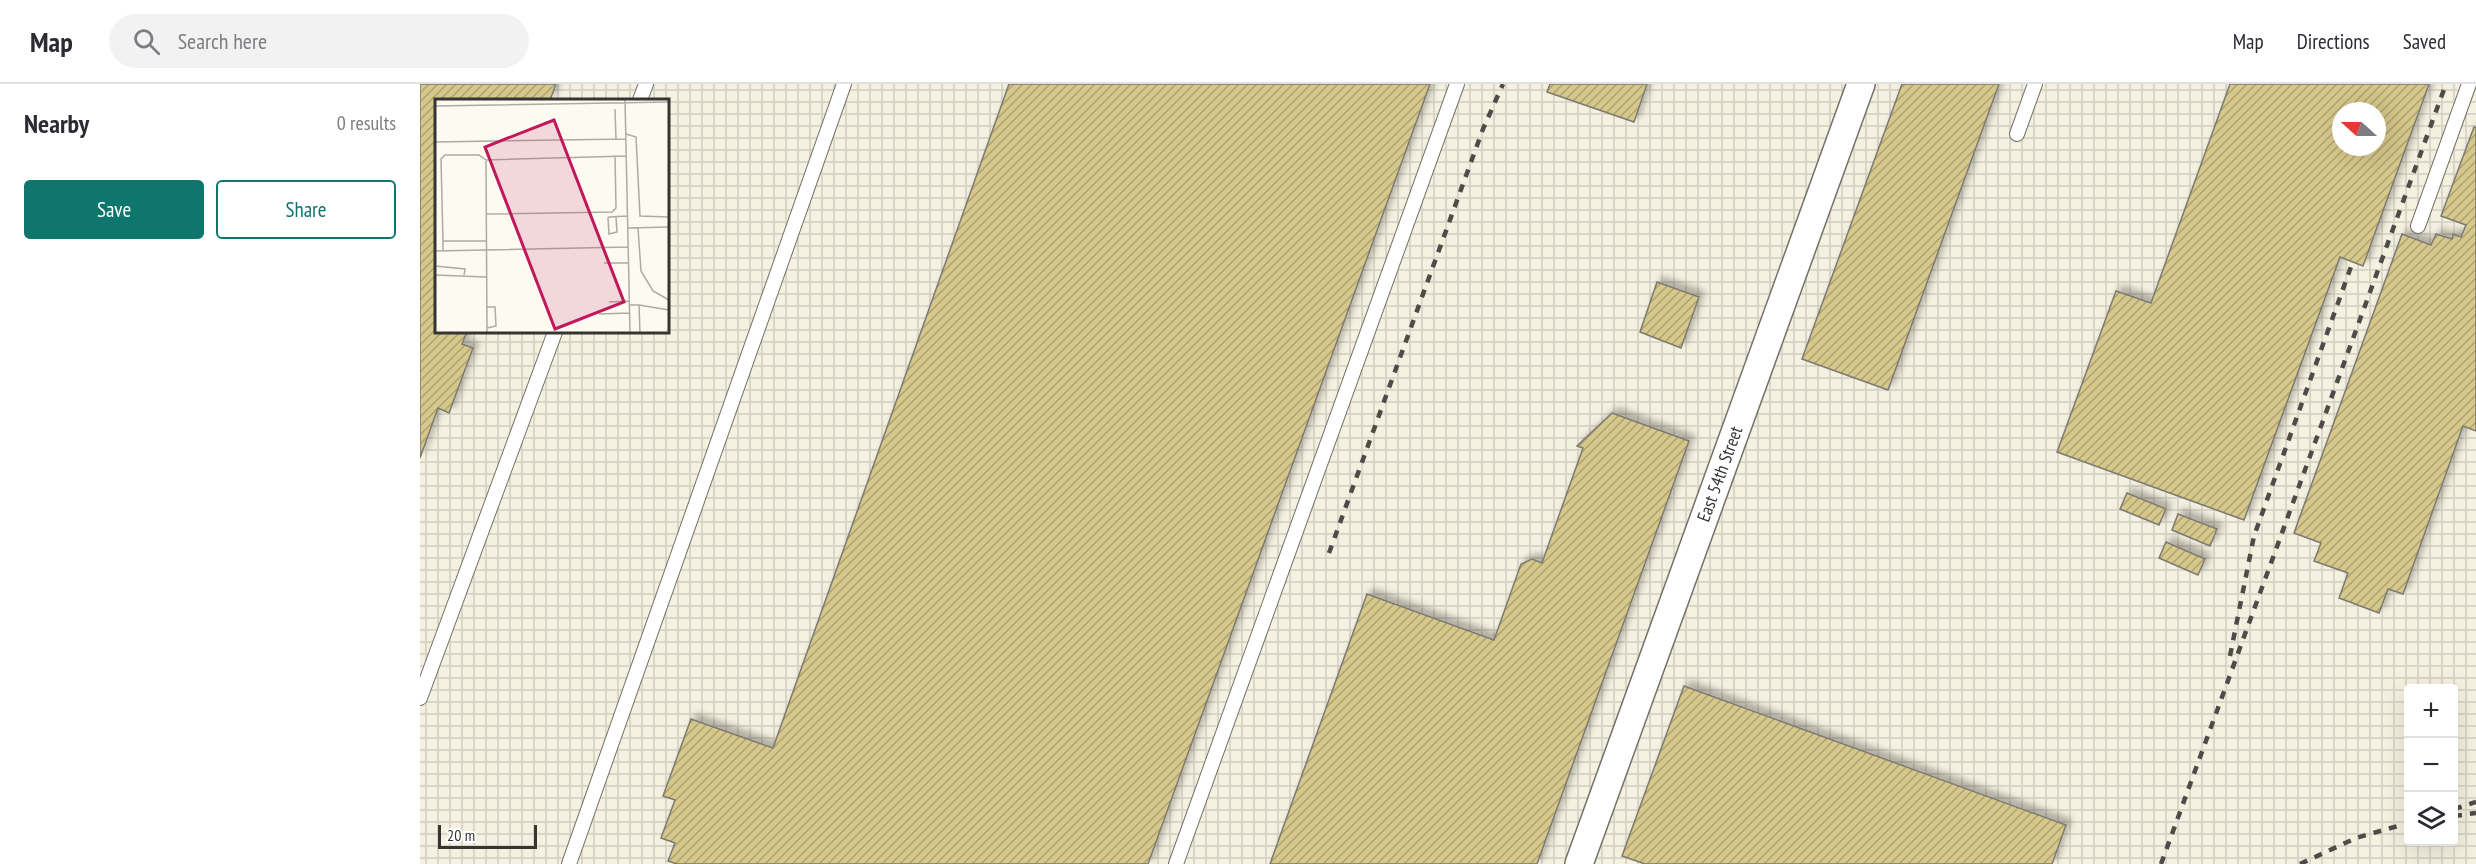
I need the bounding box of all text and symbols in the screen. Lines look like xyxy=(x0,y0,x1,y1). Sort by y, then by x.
search box xyxy=(109,14,529,68)
text: Map xyxy=(30,23,73,60)
icon: search xyxy=(130,25,163,58)
text: Search here xyxy=(178,27,267,55)
text: Map xyxy=(2233,28,2264,55)
text: Directions xyxy=(2297,28,2370,55)
text: Saved xyxy=(2403,28,2446,55)
inset map xyxy=(435,99,669,333)
north arrow xyxy=(2332,102,2386,156)
text: Nearby xyxy=(24,107,89,140)
text: 0 results xyxy=(337,110,396,136)
button: Save xyxy=(24,180,204,239)
button: Share xyxy=(216,180,396,239)
street label: East 54th Street xyxy=(1692,423,1747,525)
map controls xyxy=(2404,684,2458,846)
button: + xyxy=(2404,684,2458,738)
button: − xyxy=(2404,738,2458,792)
button: layers xyxy=(2404,792,2458,846)
scale bar xyxy=(438,822,537,850)
text: 20 m xyxy=(447,825,475,845)

